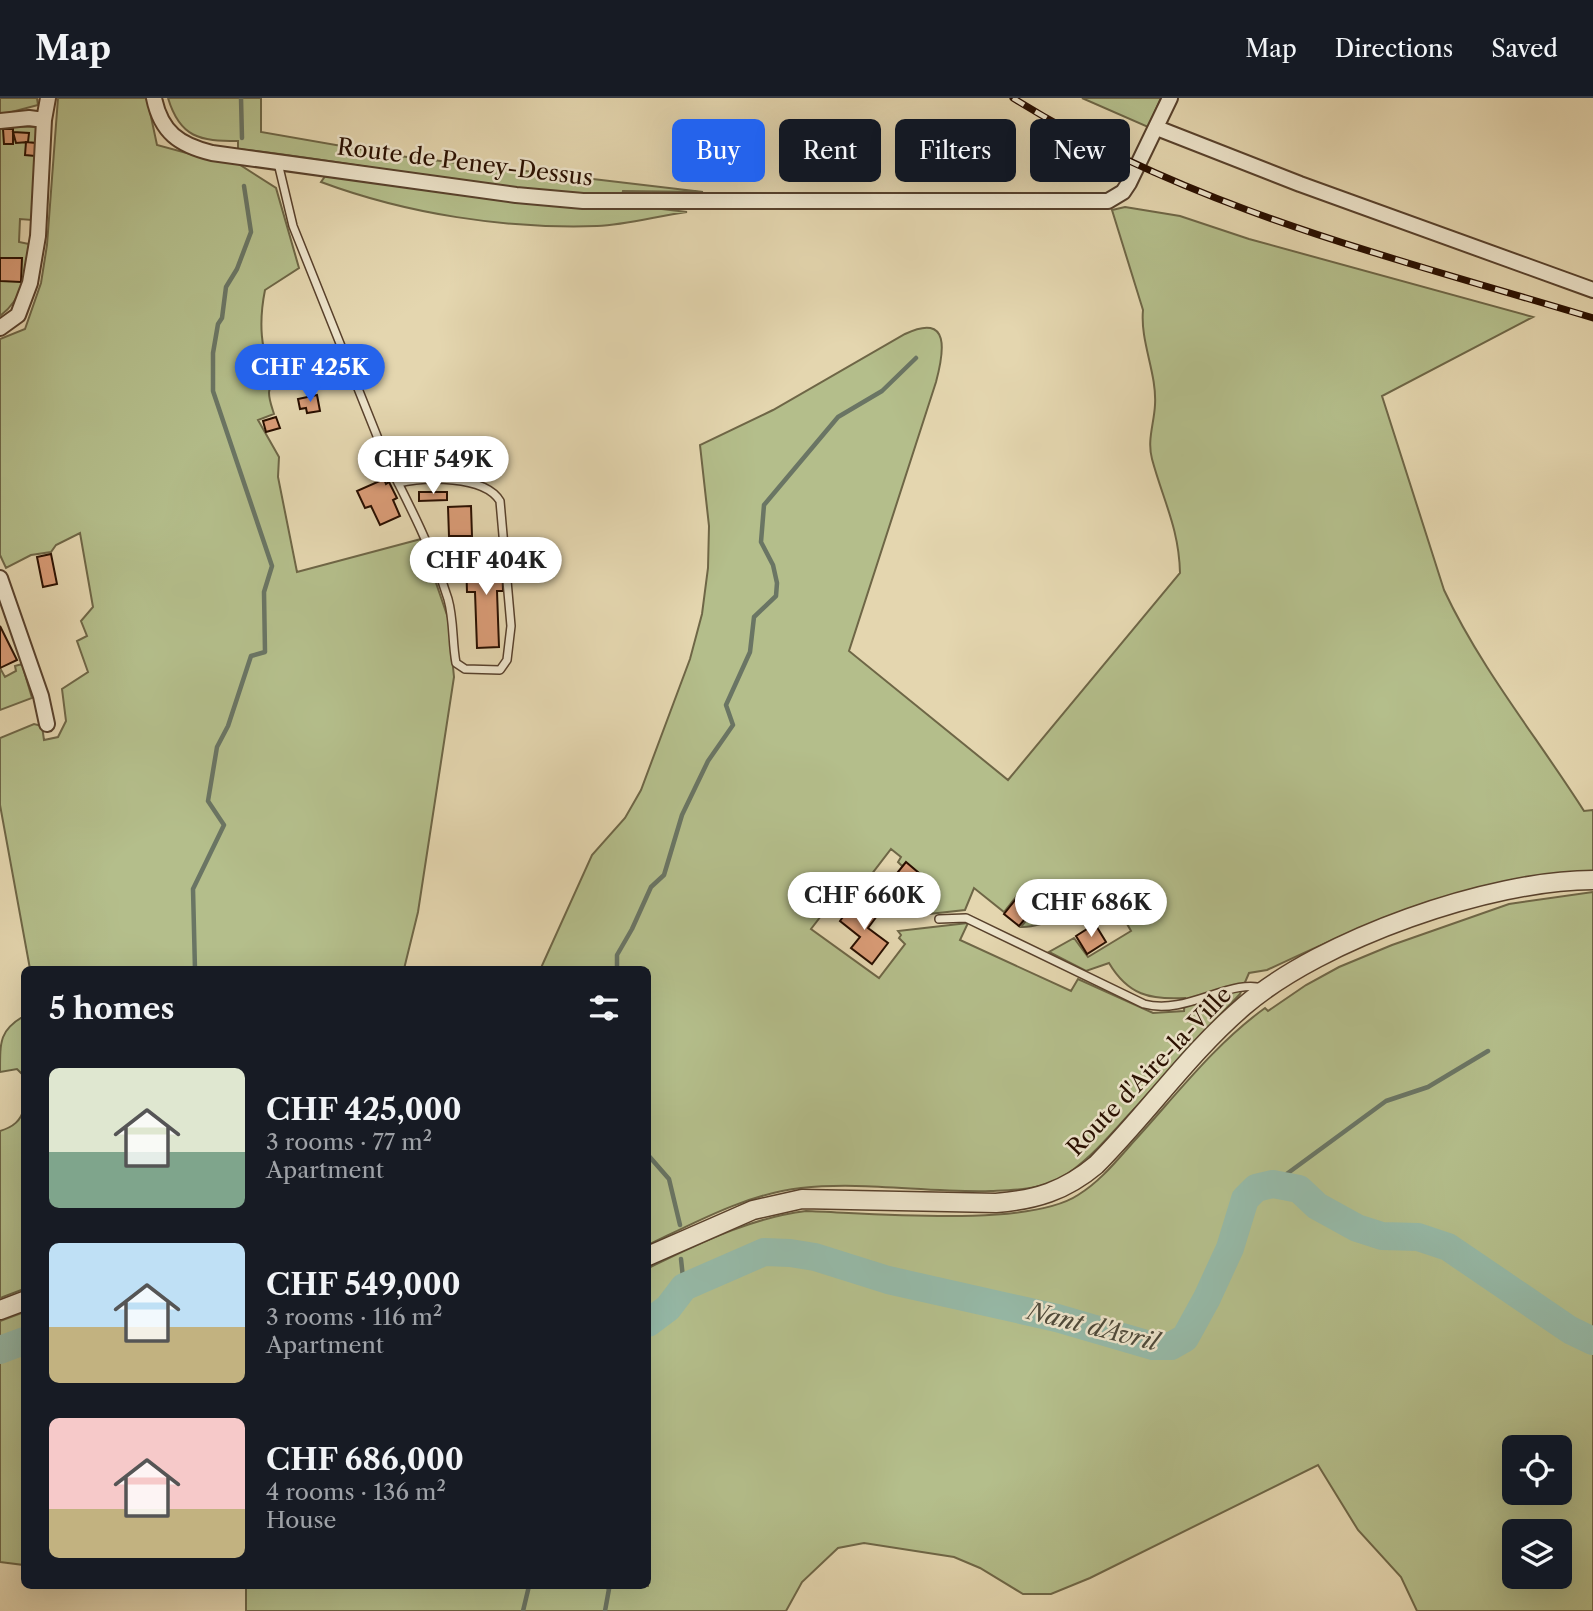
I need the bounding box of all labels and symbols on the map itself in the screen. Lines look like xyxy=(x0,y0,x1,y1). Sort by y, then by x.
street label: Route de Peney-Dessus xyxy=(335,132,595,192)
pin: CHF 425K xyxy=(238,344,382,404)
pin: CHF 549K xyxy=(361,436,505,496)
pin: CHF 404K xyxy=(414,538,558,597)
pin: CHF 660K xyxy=(792,872,936,932)
pin: CHF 686K xyxy=(1019,880,1163,939)
street label: Route d'Aire-la-Ville xyxy=(1061,980,1237,1162)
water label: Nant d'Avril xyxy=(1023,1296,1164,1357)

